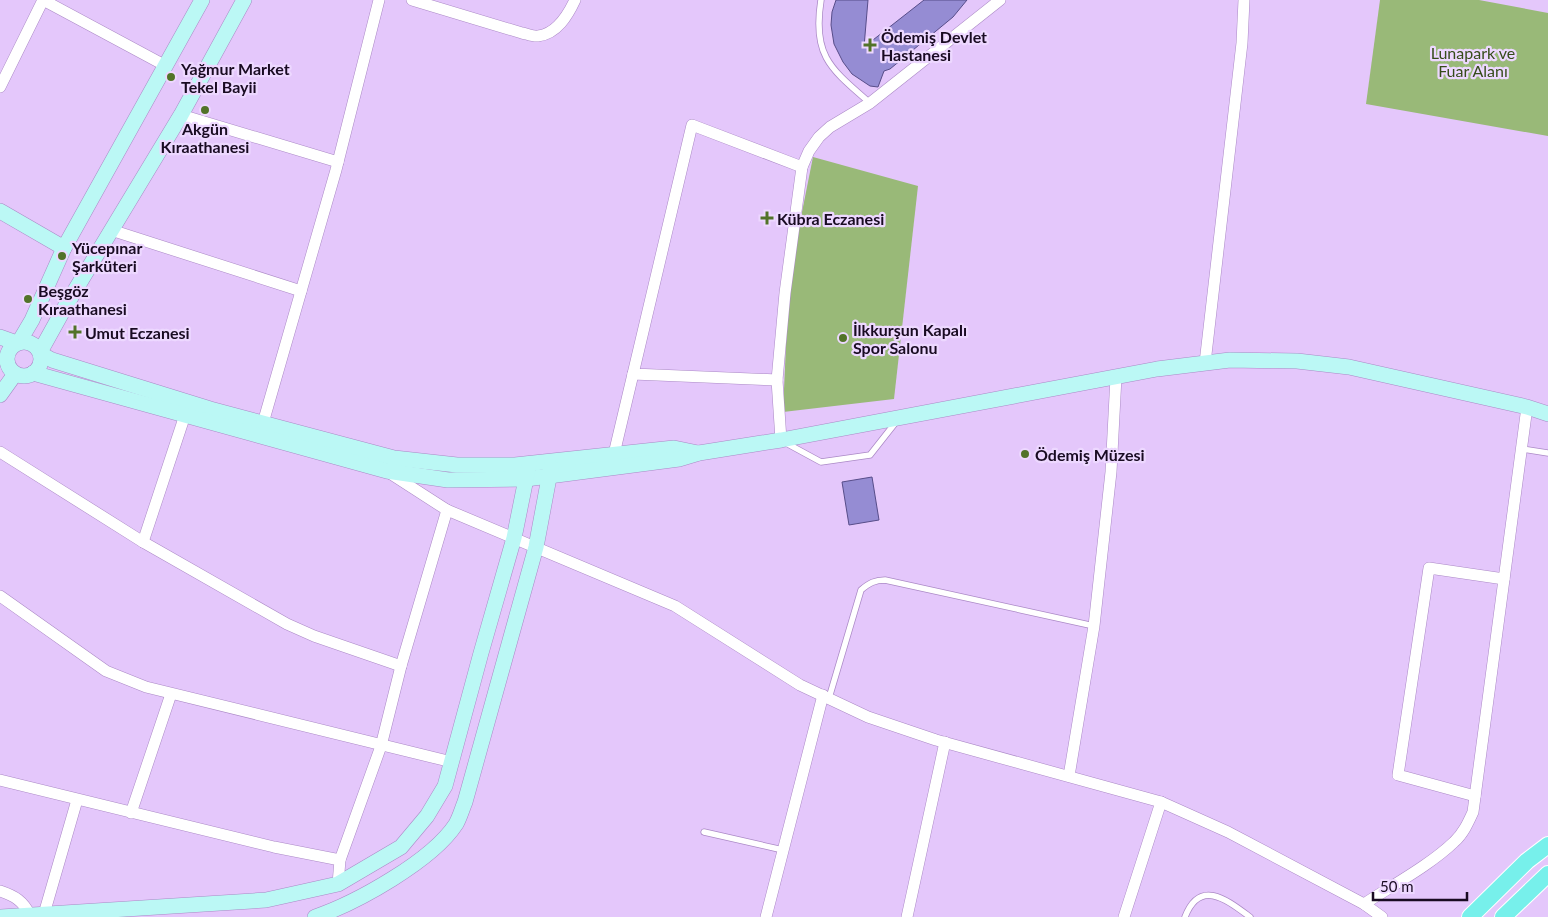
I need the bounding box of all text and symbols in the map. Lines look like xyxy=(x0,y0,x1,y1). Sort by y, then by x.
place label: Ödemiş Devlet Hastanesi xyxy=(881,27,987,64)
marker: Ödemiş Devlet Hastanesi xyxy=(863,38,877,52)
park label: Lunapark ve Fuar Alanı xyxy=(1431,43,1515,80)
place label: Yağmur Market Tekel Bayii xyxy=(180,59,290,96)
marker: Yağmur Market Tekel Bayii xyxy=(165,71,177,83)
marker: Akgün Kıraathanesi xyxy=(199,104,211,116)
place label: Akgün Kıraathanesi xyxy=(161,119,249,156)
place label: Kübra Eczanesi xyxy=(777,209,884,228)
marker: Kübra Eczanesi xyxy=(761,212,773,224)
place label: Yücepınar Şarküteri xyxy=(71,238,142,275)
marker: Yücepınar Şarküteri xyxy=(56,250,68,262)
place label: Beşgöz Kıraathanesi xyxy=(38,281,127,318)
marker: Beşgöz Kıraathanesi xyxy=(22,293,34,305)
place label: İlkkurşun Kapalı Spor Salonu xyxy=(853,320,967,357)
place label: Umut Eczanesi xyxy=(85,323,190,342)
marker: Umut Eczanesi xyxy=(69,326,81,338)
marker: İlkkurşun Kapalı Spor Salonu xyxy=(837,332,849,344)
place label: Ödemiş Müzesi xyxy=(1035,445,1145,464)
marker: Ödemiş Müzesi xyxy=(1019,448,1031,460)
scale bar xyxy=(1373,870,1467,902)
text: 50 m xyxy=(1380,877,1414,895)

